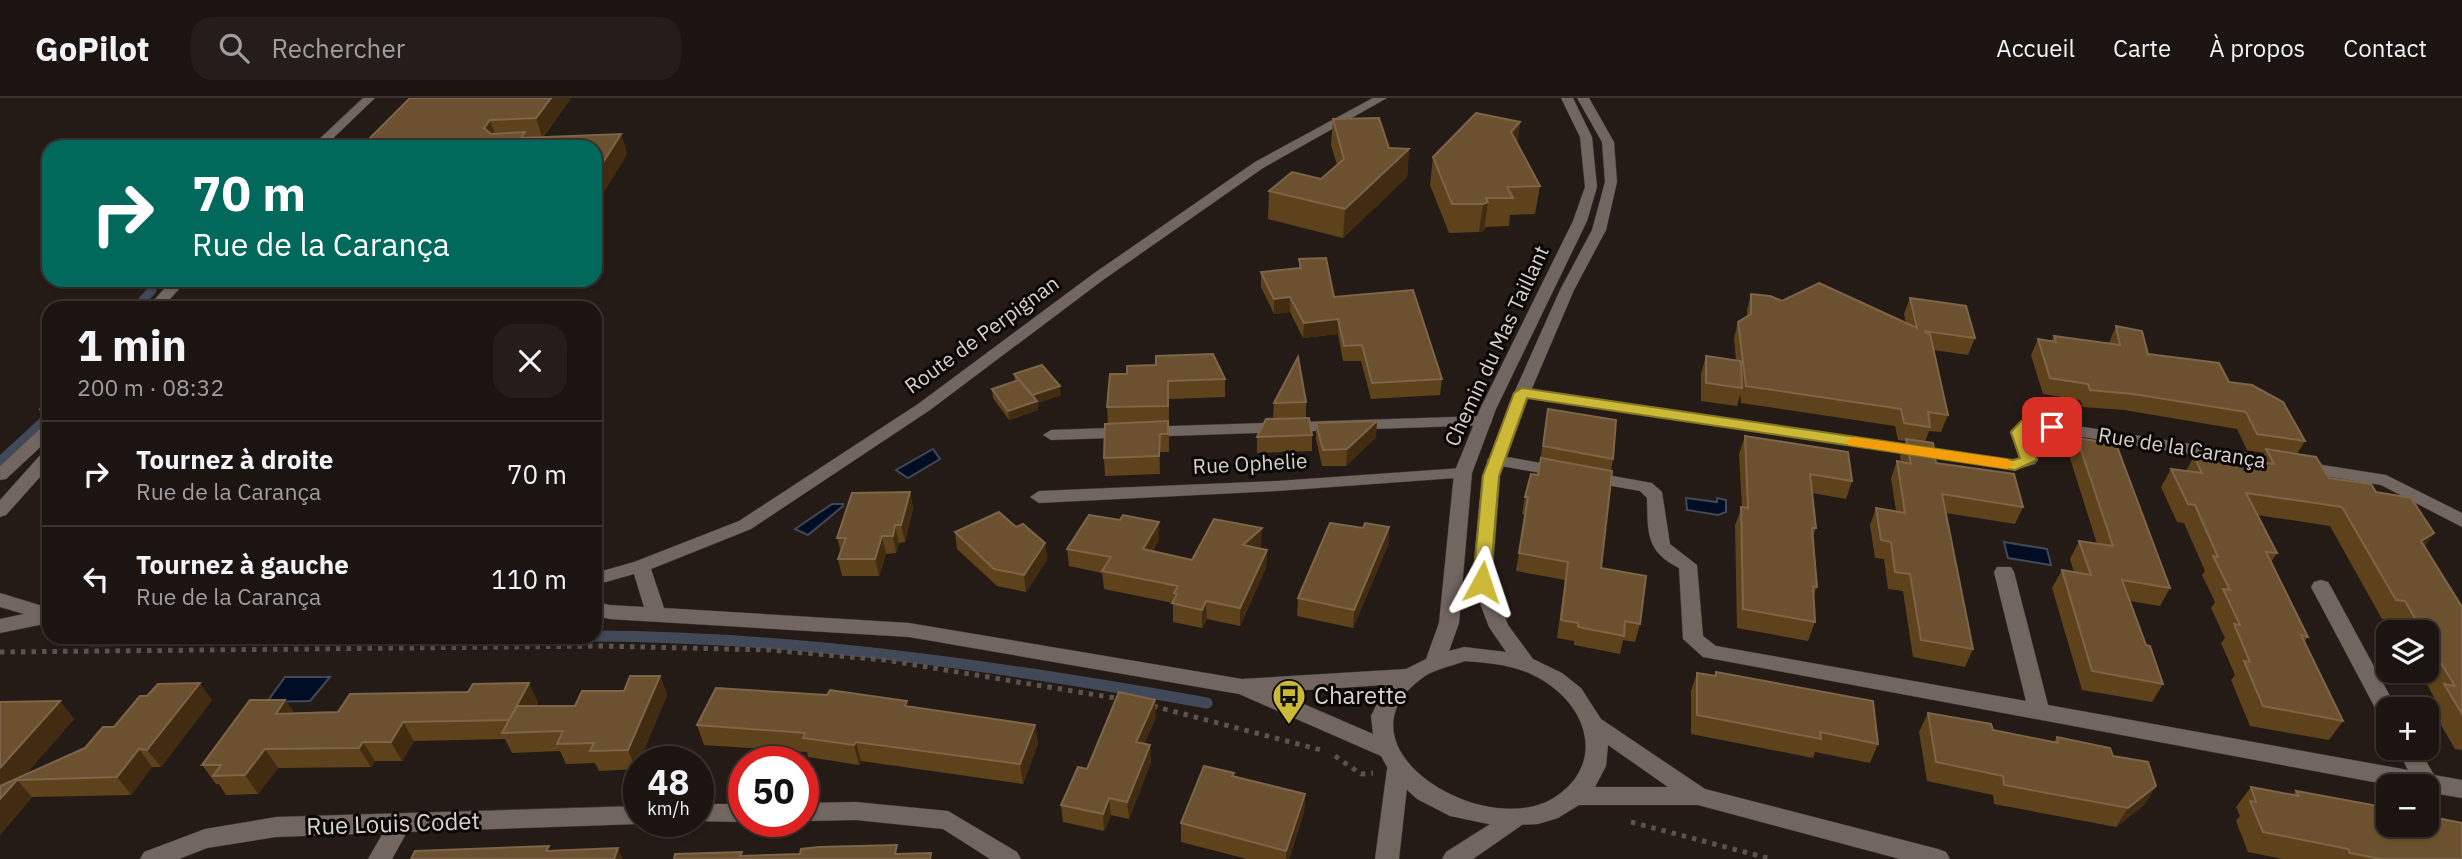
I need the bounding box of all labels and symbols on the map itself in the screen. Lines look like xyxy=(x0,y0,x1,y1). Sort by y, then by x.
street label: Chemin du Mas Taillant xyxy=(1437,241,1555,450)
street label: Route de Perpignan xyxy=(899,269,1064,400)
pin xyxy=(2022,397,2082,457)
street label: Rue de la Carança xyxy=(2096,420,2268,474)
street label: Rue Ophelie xyxy=(1192,446,1308,480)
position arrow xyxy=(1445,545,1519,619)
bus stop icon: Charette xyxy=(1270,677,1308,726)
place label: Charette xyxy=(1314,679,1407,711)
speed limit sign: 50 xyxy=(728,746,819,837)
street label: Rue Louis Codet xyxy=(306,804,480,842)

